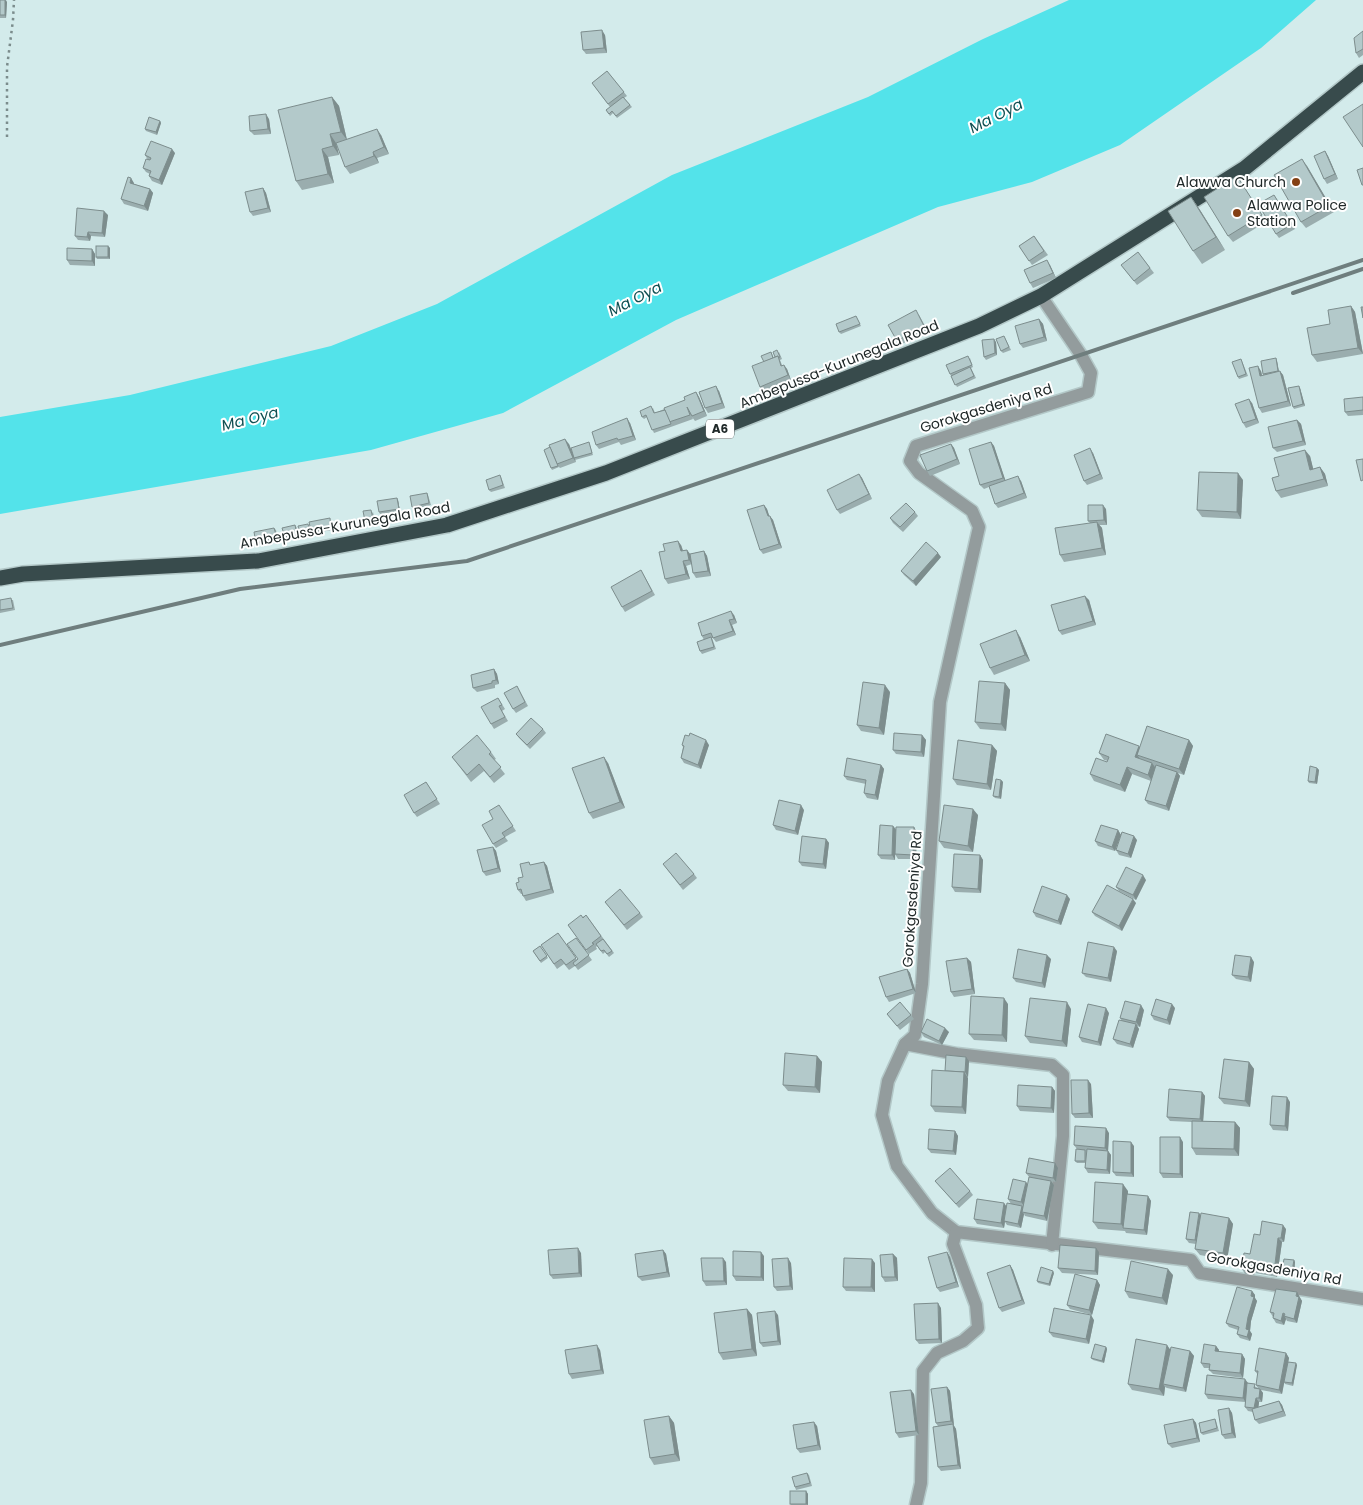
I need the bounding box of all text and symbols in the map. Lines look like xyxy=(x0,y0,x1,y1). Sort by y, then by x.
water label: Ma Oya xyxy=(965,93,1026,138)
place label: Alawwa Church xyxy=(1176,172,1286,192)
marker: Alawwa Church xyxy=(1290,176,1302,188)
place label: Alawwa Police Station xyxy=(1247,195,1347,231)
marker: Alawwa Police Station xyxy=(1231,207,1243,219)
water label: Ma Oya xyxy=(604,276,665,321)
street label: Ambepussa-Kurunegala Road xyxy=(736,315,942,413)
street label: Gorokgasdeniya Rd xyxy=(918,378,1054,438)
water label: Ma Oya xyxy=(219,401,281,436)
road number: A6 xyxy=(706,419,734,438)
street label: Ambepussa-Kurunegala Road xyxy=(238,497,452,553)
street label: Gorokgasdeniya Rd xyxy=(897,830,927,968)
street label: Gorokgasdeniya Rd xyxy=(1205,1246,1343,1290)

